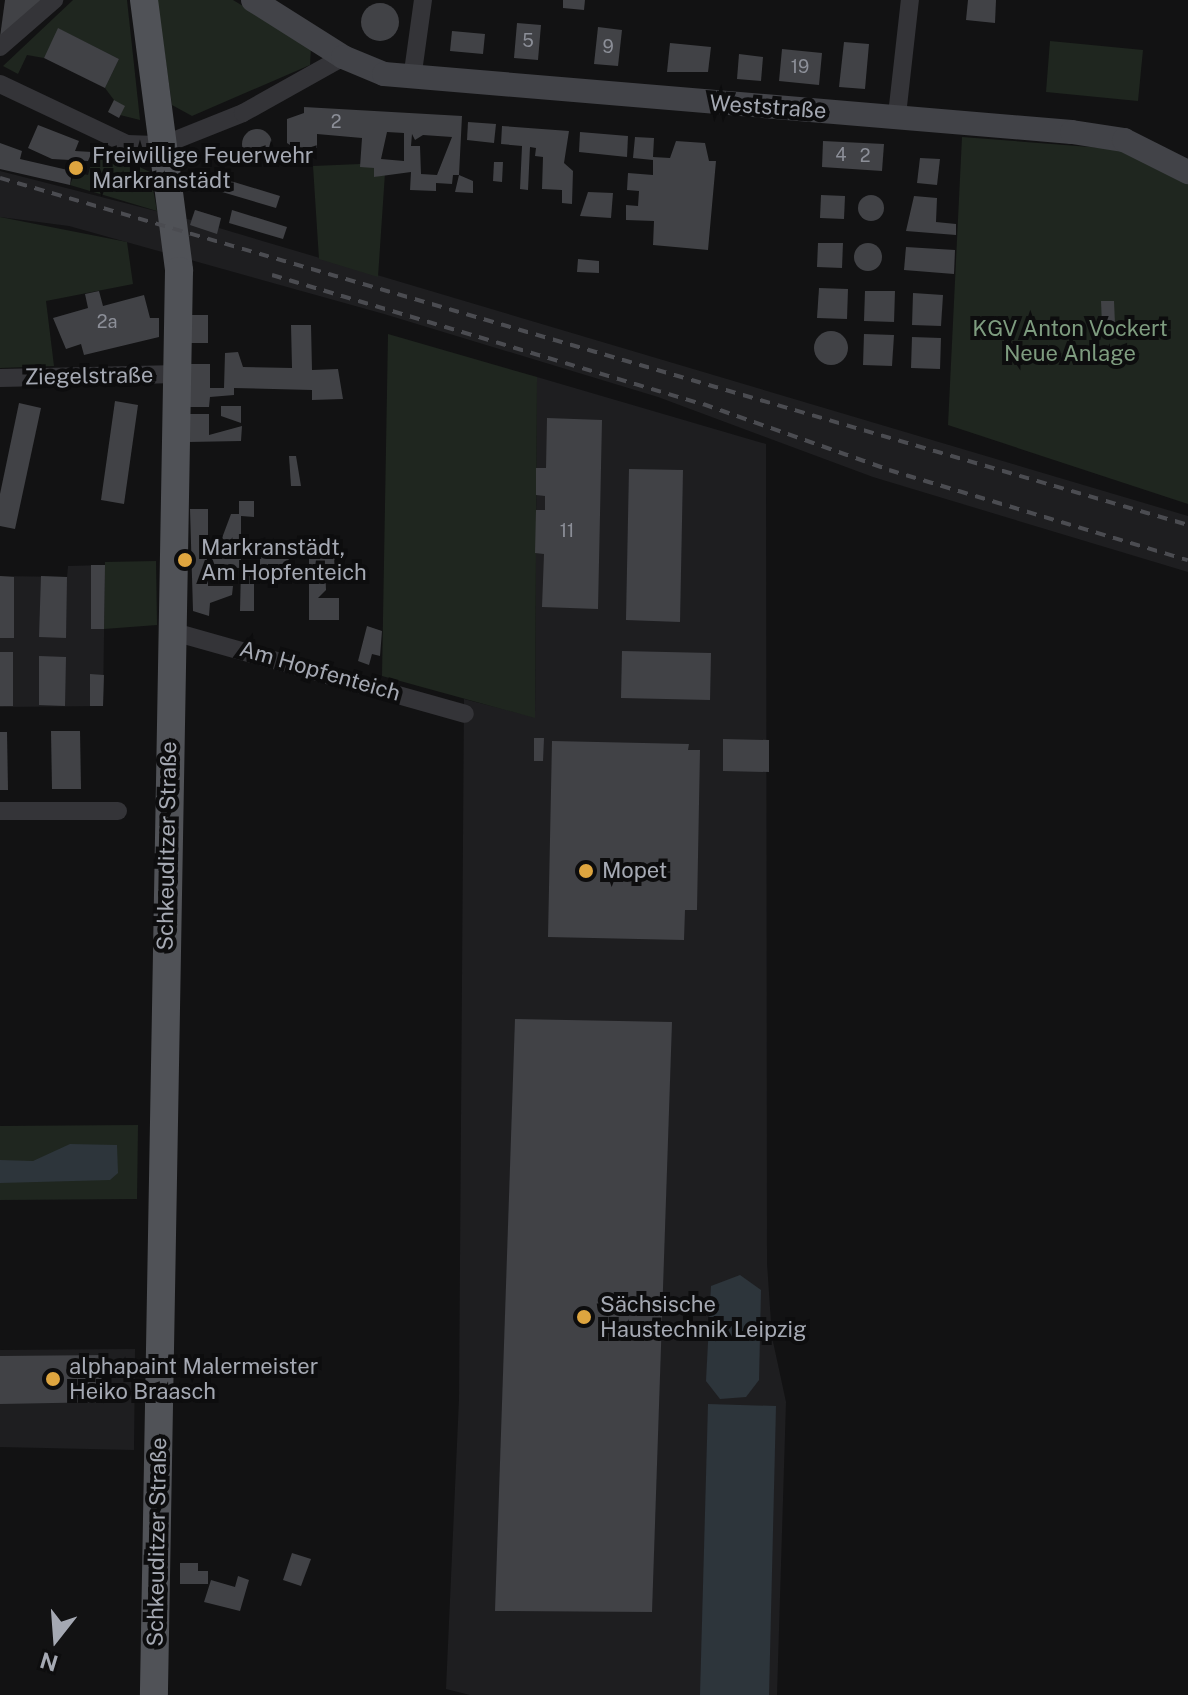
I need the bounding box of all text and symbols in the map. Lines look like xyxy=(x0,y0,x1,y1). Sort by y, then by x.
house number: 5 xyxy=(522,30,534,52)
house number: 9 xyxy=(602,36,614,58)
house number: 19 xyxy=(791,56,809,78)
street label: Weststraße xyxy=(709,90,827,124)
house number: 2 xyxy=(331,111,341,133)
place label: Freiwillige Feuerwehr Markranstädt xyxy=(92,142,314,194)
house number: 4 xyxy=(835,144,847,166)
house number: 2 xyxy=(860,145,870,167)
marker: Freiwillige Feuerwehr Markranstädt xyxy=(67,159,85,177)
house number: 2a xyxy=(97,311,117,333)
park label: KGV Anton Vockert Neue Anlage xyxy=(972,315,1168,366)
street label: Ziegelstraße xyxy=(24,362,154,390)
house number: 11 xyxy=(560,520,574,542)
place label: Markranstädt, Am Hopfenteich xyxy=(201,534,367,586)
marker: Markranstädt, Am Hopfenteich xyxy=(176,551,194,569)
street label: Am Hopfenteich xyxy=(237,635,403,707)
street label: Schkeuditzer Straße xyxy=(152,741,182,951)
place label: Mopet xyxy=(602,858,667,884)
marker: Mopet xyxy=(577,862,595,880)
place label: Sächsische Haustechnik Leipzig xyxy=(600,1291,807,1342)
marker: Sächsische Haustechnik Leipzig xyxy=(575,1308,593,1326)
place label: alphapaint Malermeister Heiko Braasch xyxy=(69,1353,318,1404)
marker: alphapaint Malermeister Heiko Braasch xyxy=(44,1370,62,1388)
street label: Schkeuditzer Straße xyxy=(142,1437,172,1647)
north arrow xyxy=(16,1599,96,1679)
text: N xyxy=(37,1647,61,1677)

